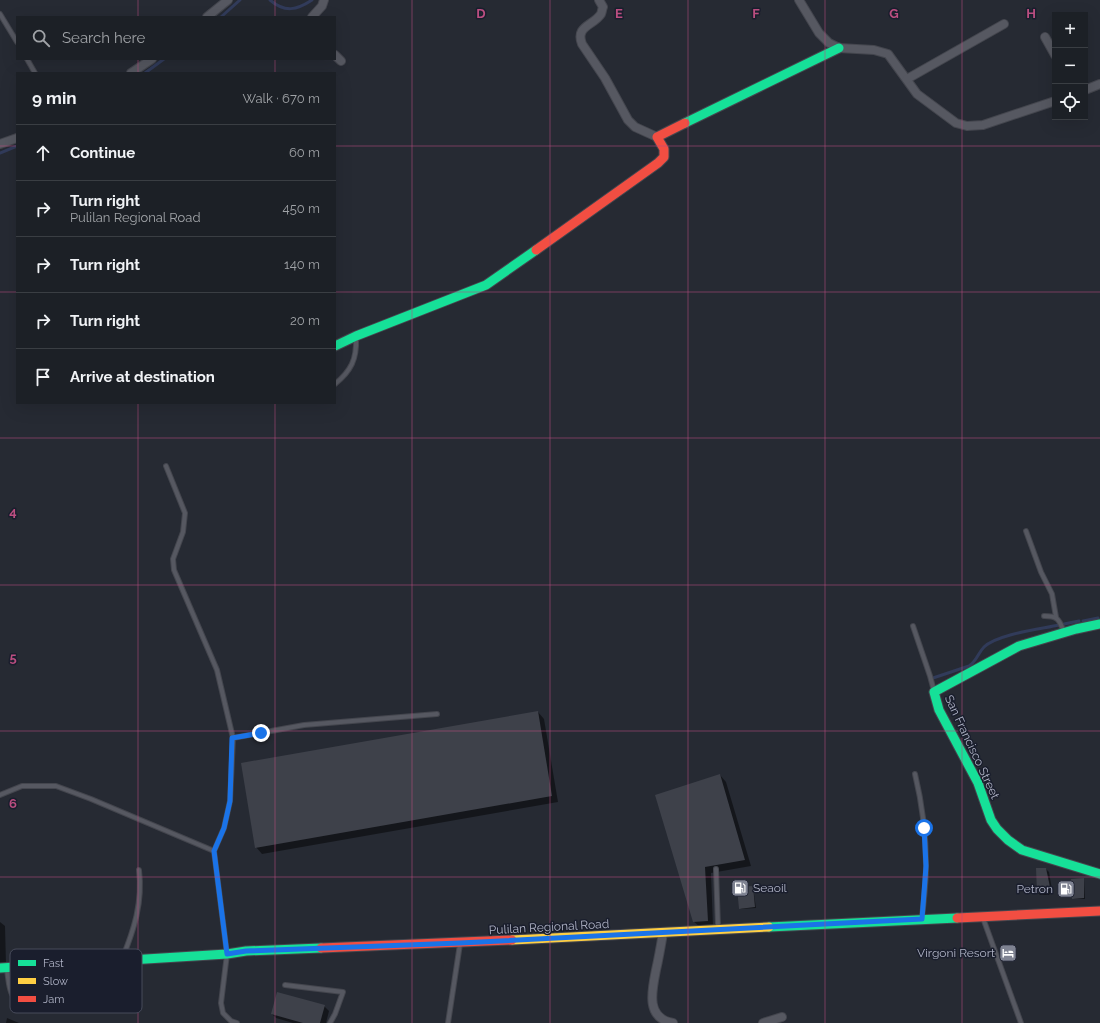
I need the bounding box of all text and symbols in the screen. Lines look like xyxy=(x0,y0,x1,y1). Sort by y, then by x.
text: D xyxy=(476,6,486,21)
text: E xyxy=(615,6,623,21)
text: F xyxy=(752,6,760,21)
text: G xyxy=(889,6,899,21)
text: H xyxy=(1026,6,1036,21)
map controls xyxy=(1052,12,1088,120)
button: + xyxy=(1052,12,1088,48)
search box xyxy=(16,16,336,60)
icon: search xyxy=(30,27,52,49)
text: Search here xyxy=(62,29,145,47)
button: − xyxy=(1052,48,1088,84)
button: locate xyxy=(1052,84,1088,120)
text: 9 min xyxy=(32,88,77,108)
text: Walk · 670 m xyxy=(243,91,320,106)
icon: ahead xyxy=(32,142,54,164)
text: Continue xyxy=(70,144,135,162)
text: 60 m xyxy=(289,145,320,160)
text: Turn right xyxy=(70,192,140,210)
icon: right xyxy=(32,198,54,220)
text: 450 m xyxy=(283,201,320,216)
text: Pulilan Regional Road xyxy=(70,210,201,225)
icon: right xyxy=(32,254,54,276)
text: Turn right xyxy=(70,256,140,274)
text: 140 m xyxy=(284,257,320,272)
icon: right xyxy=(32,310,54,332)
text: Turn right xyxy=(70,312,140,330)
text: 20 m xyxy=(290,313,320,328)
icon: arrive xyxy=(32,366,54,388)
text: Arrive at destination xyxy=(70,368,215,386)
text: 4 xyxy=(9,504,17,519)
text: 5 xyxy=(9,650,17,665)
street label: San Francisco Street xyxy=(942,693,1002,801)
route end xyxy=(252,724,270,742)
text: 6 xyxy=(9,796,17,811)
route start xyxy=(915,819,933,837)
fuel station icon: Seaoil xyxy=(730,878,750,898)
fuel station icon: Petron xyxy=(1056,879,1076,899)
place label: Seaoil xyxy=(753,881,788,895)
place label: Petron xyxy=(1016,882,1053,896)
street label: Pulilan Regional Road xyxy=(488,917,610,937)
hotel icon: Virgoni Resort xyxy=(998,943,1018,963)
place label: Virgoni Resort xyxy=(917,946,995,960)
legend xyxy=(10,949,142,1013)
text: Fast xyxy=(43,957,64,970)
text: Slow xyxy=(43,975,68,988)
text: Jam xyxy=(43,993,64,1006)

